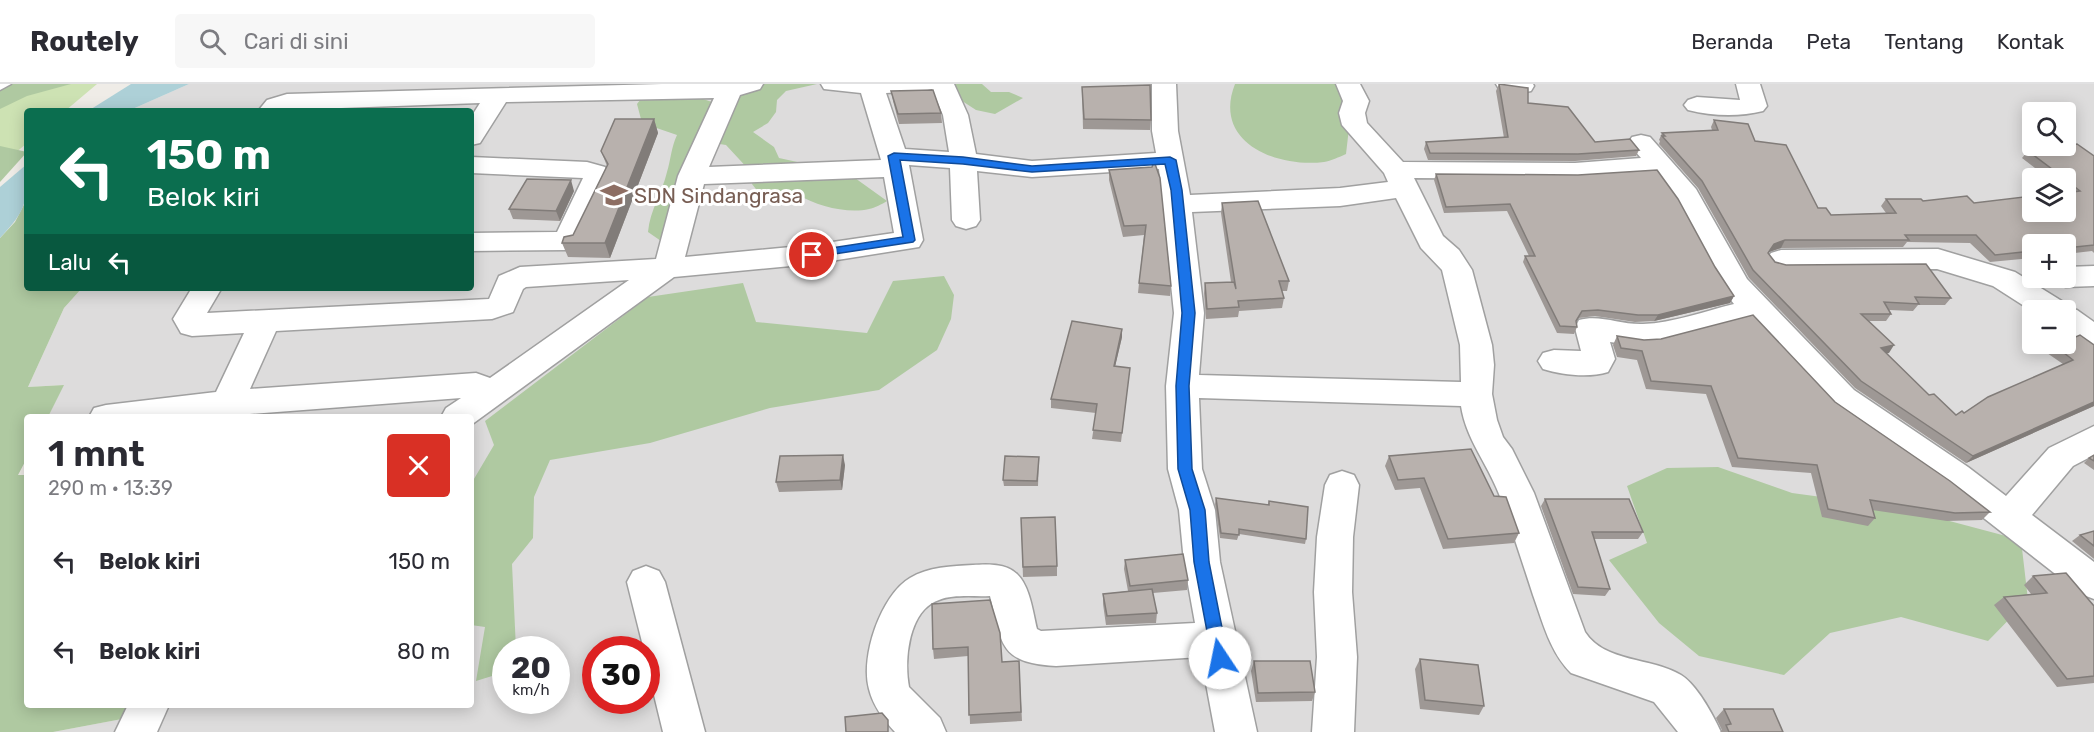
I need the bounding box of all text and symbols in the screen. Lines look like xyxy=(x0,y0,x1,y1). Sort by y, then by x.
search box xyxy=(175,14,595,68)
text: Routely xyxy=(30,25,139,58)
icon: search xyxy=(196,25,229,58)
text: Cari di sini xyxy=(244,28,349,55)
text: Beranda xyxy=(1691,29,1773,54)
text: Peta xyxy=(1806,29,1851,54)
text: Tentang xyxy=(1884,29,1964,54)
text: Kontak xyxy=(1997,29,2064,54)
map controls xyxy=(2022,102,2076,354)
button: search xyxy=(2022,102,2076,156)
text: 150 m xyxy=(147,130,271,180)
icon: left xyxy=(48,132,126,210)
button: layers xyxy=(2022,168,2076,222)
school or university icon: SDN Sindangrasa xyxy=(599,180,629,210)
text: Belok kiri xyxy=(147,181,260,213)
place label: SDN Sindangrasa xyxy=(634,183,803,208)
pin xyxy=(786,229,837,280)
button: + xyxy=(2022,234,2076,288)
icon: arrive xyxy=(795,238,828,271)
icon: left xyxy=(103,246,136,279)
text: Lalu xyxy=(48,249,91,276)
button: − xyxy=(2022,300,2076,354)
text: 1 mnt xyxy=(48,432,145,475)
button: close xyxy=(387,434,450,497)
text: 290 m · 13:39 xyxy=(48,476,173,500)
icon: left xyxy=(48,545,81,578)
text: Belok kiri xyxy=(99,548,200,575)
text: 150 m xyxy=(389,548,450,575)
position arrow xyxy=(1188,626,1252,690)
icon: left xyxy=(48,635,81,668)
speed limit sign: 30 xyxy=(582,636,660,714)
text: Belok kiri xyxy=(99,638,200,665)
text: 80 m xyxy=(397,638,450,665)
text: 20 xyxy=(511,650,551,686)
text: km/h xyxy=(512,681,550,699)

